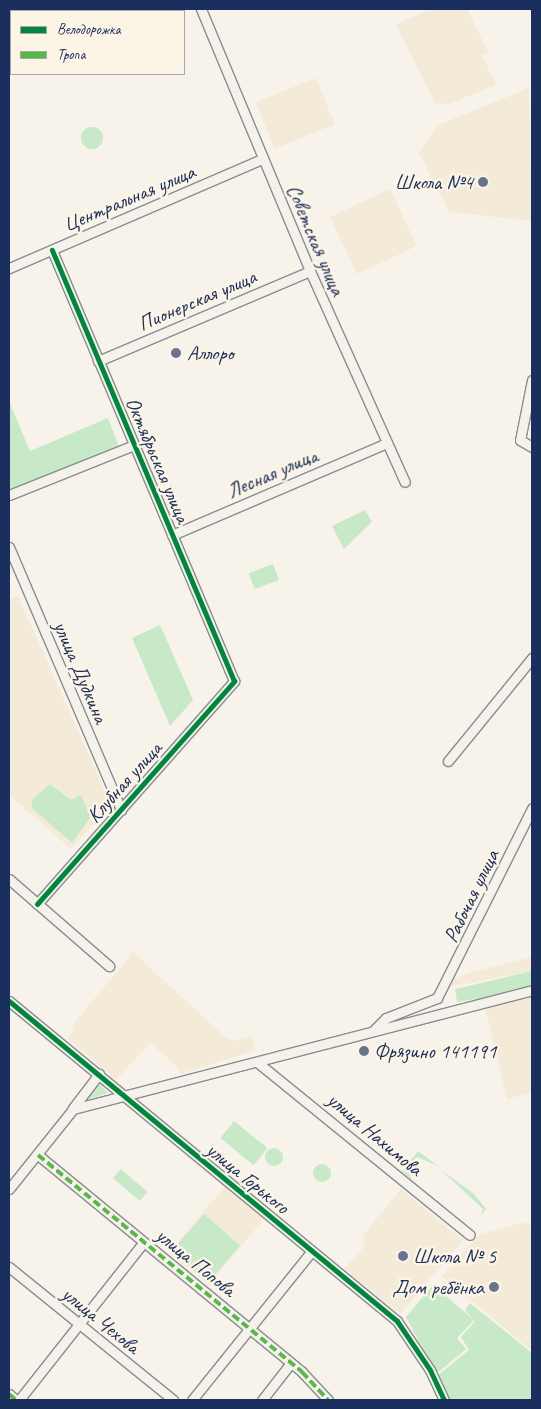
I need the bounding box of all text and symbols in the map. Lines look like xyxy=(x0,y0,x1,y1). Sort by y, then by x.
legend xyxy=(10,10,185,75)
text: Велодорожка xyxy=(57,20,120,39)
text: Тропа xyxy=(57,45,85,64)
street label: Центральная улица xyxy=(59,159,199,237)
place label: Школа №4 xyxy=(395,169,473,195)
marker: Школа №4 xyxy=(477,176,489,188)
street label: Советская улица xyxy=(281,180,351,300)
street label: Пионерская улица xyxy=(133,263,261,337)
place label: Аллоро xyxy=(187,340,234,366)
marker: Аллоро xyxy=(169,346,183,360)
street label: Октябрьская улица xyxy=(120,393,196,527)
street label: Лесная улица xyxy=(223,443,321,503)
street label: улица Дудкина xyxy=(48,617,114,727)
street label: Клубная улица xyxy=(81,736,167,828)
street label: Рабочая улица xyxy=(437,845,505,947)
place label: Фрязино 141191 xyxy=(374,1038,496,1064)
marker: Фрязино 141191 xyxy=(358,1045,370,1057)
street label: улица Нахимова xyxy=(322,1086,428,1182)
street label: улица Горького xyxy=(202,1137,294,1219)
street label: улица Попова xyxy=(151,1222,241,1302)
place label: Школа № 5 xyxy=(413,1243,496,1269)
marker: Школа № 5 xyxy=(397,1250,409,1262)
place label: Дом ребёнка xyxy=(393,1274,484,1300)
street label: улица Чехова xyxy=(57,1281,145,1359)
marker: Дом ребёнка xyxy=(488,1281,500,1293)

